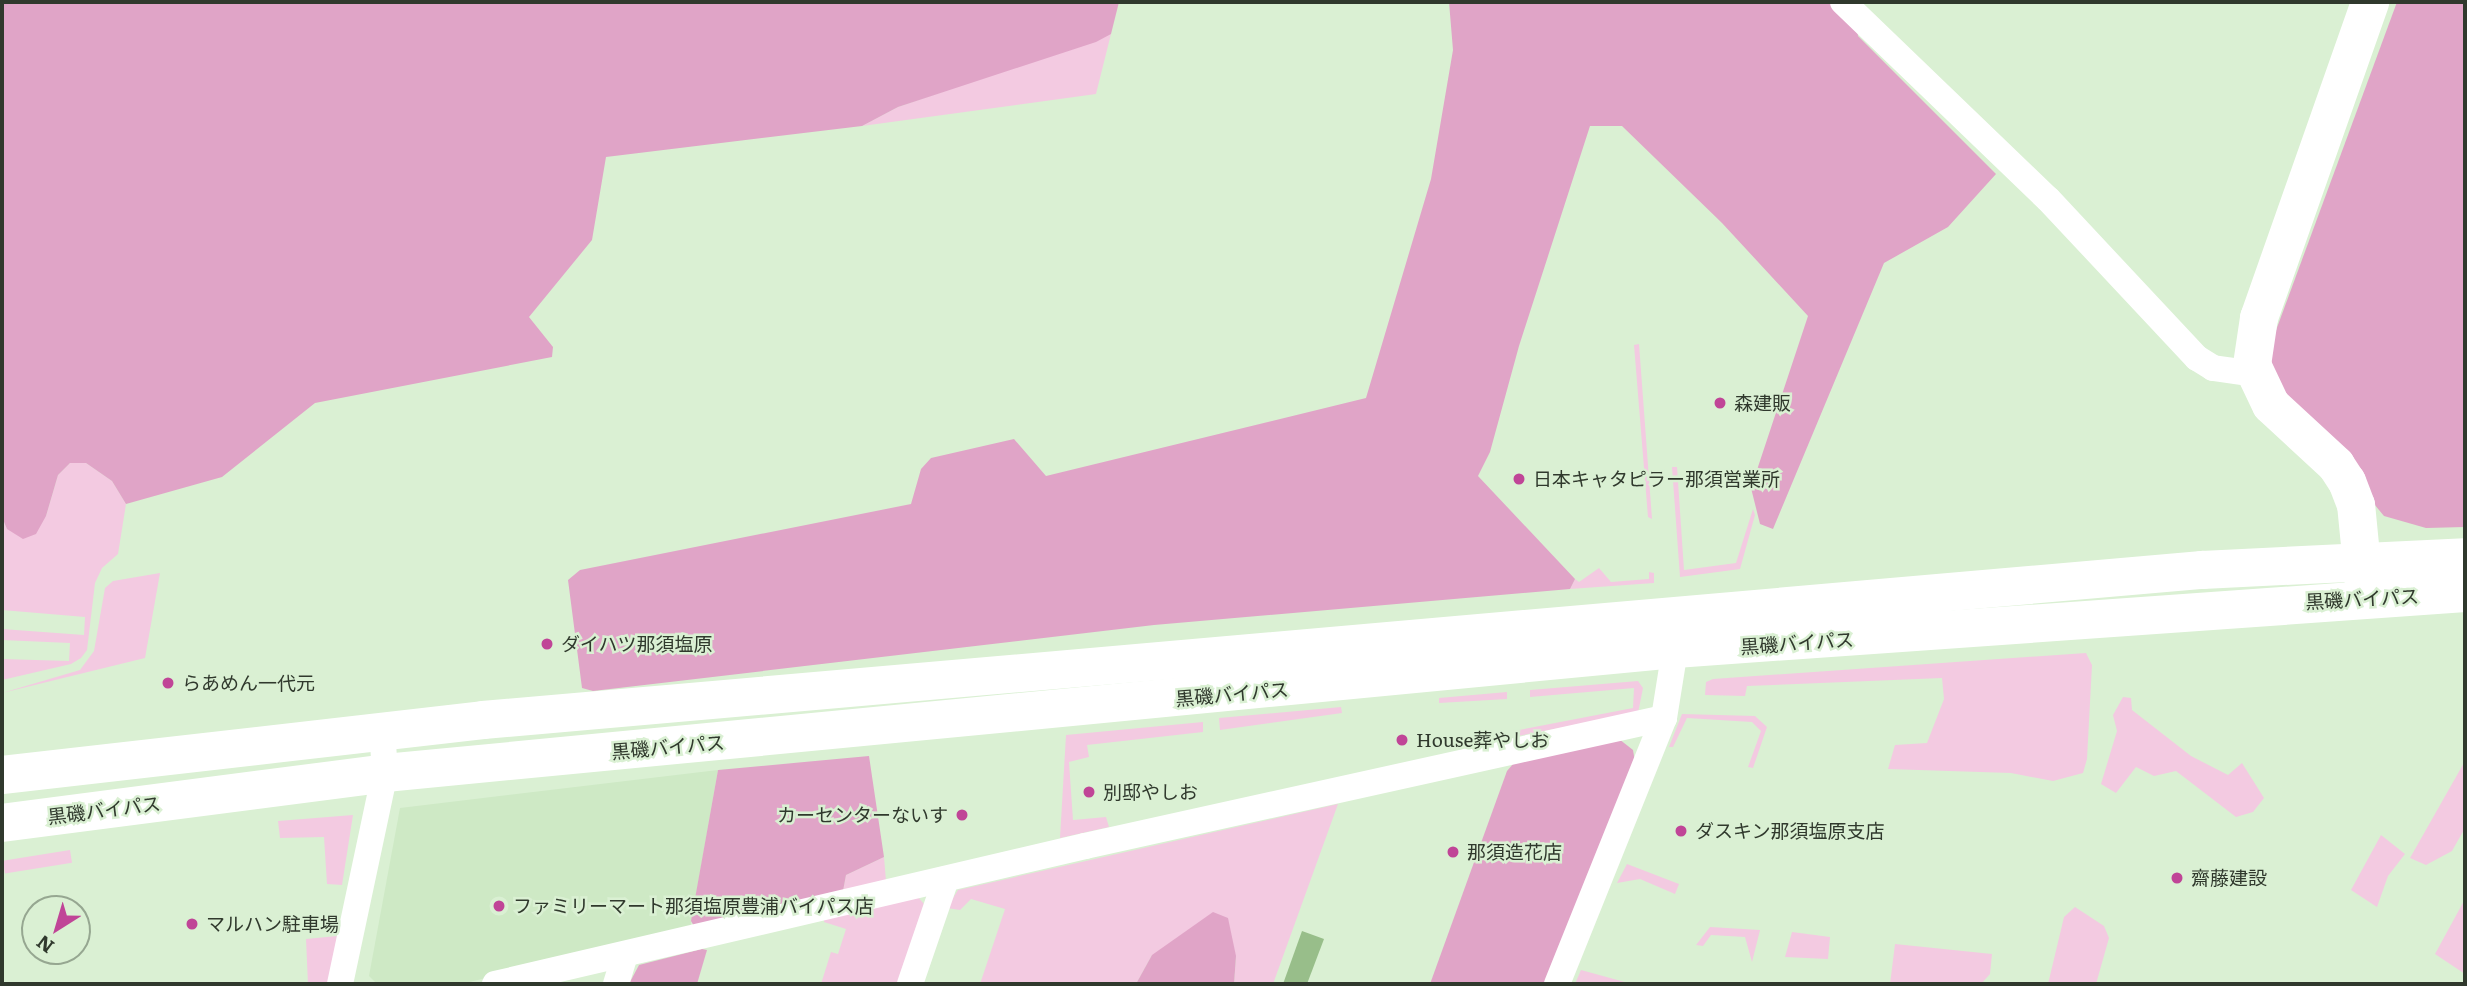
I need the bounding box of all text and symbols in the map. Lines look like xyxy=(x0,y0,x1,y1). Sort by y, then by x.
place label: 森建販 xyxy=(1734,392,1791,414)
marker: 森建販 xyxy=(1712,395,1728,411)
place label: 日本キャタピラー那須営業所 xyxy=(1533,468,1780,490)
marker: 日本キャタピラー那須営業所 xyxy=(1511,471,1527,487)
street label: 黒磯バイパス xyxy=(2304,585,2420,613)
street label: 黒磯バイパス xyxy=(1739,628,1855,658)
place label: ダイハツ那須塩原 xyxy=(561,633,713,655)
marker: ダイハツ那須塩原 xyxy=(539,636,555,652)
place label: らあめん一代元 xyxy=(182,672,315,694)
marker: らあめん一代元 xyxy=(160,675,176,691)
street label: 黒磯バイパス xyxy=(1174,678,1290,710)
place label: House葬やしお xyxy=(1416,729,1549,751)
street label: 黒磯バイパス xyxy=(610,731,726,763)
marker: House葬やしお xyxy=(1394,732,1410,748)
place label: 別邸やしお xyxy=(1103,781,1198,803)
marker: 別邸やしお xyxy=(1081,784,1097,800)
street label: 黒磯バイパス xyxy=(46,792,162,828)
place label: カーセンターないす xyxy=(777,804,948,826)
marker: カーセンターないす xyxy=(954,807,970,823)
place label: ダスキン那須塩原支店 xyxy=(1695,820,1885,842)
marker: ダスキン那須塩原支店 xyxy=(1673,823,1689,839)
place label: 那須造花店 xyxy=(1467,841,1562,863)
marker: 那須造花店 xyxy=(1445,844,1461,860)
place label: 齋藤建設 xyxy=(2191,867,2267,889)
marker: 齋藤建設 xyxy=(2169,870,2185,886)
north arrow xyxy=(21,895,91,965)
place label: ファミリーマート那須塩原豊浦バイパス店 xyxy=(513,895,874,917)
marker: ファミリーマート那須塩原豊浦バイパス店 xyxy=(491,898,507,914)
place label: マルハン駐車場 xyxy=(206,913,339,935)
marker: マルハン駐車場 xyxy=(184,916,200,932)
text: N xyxy=(30,929,59,961)

